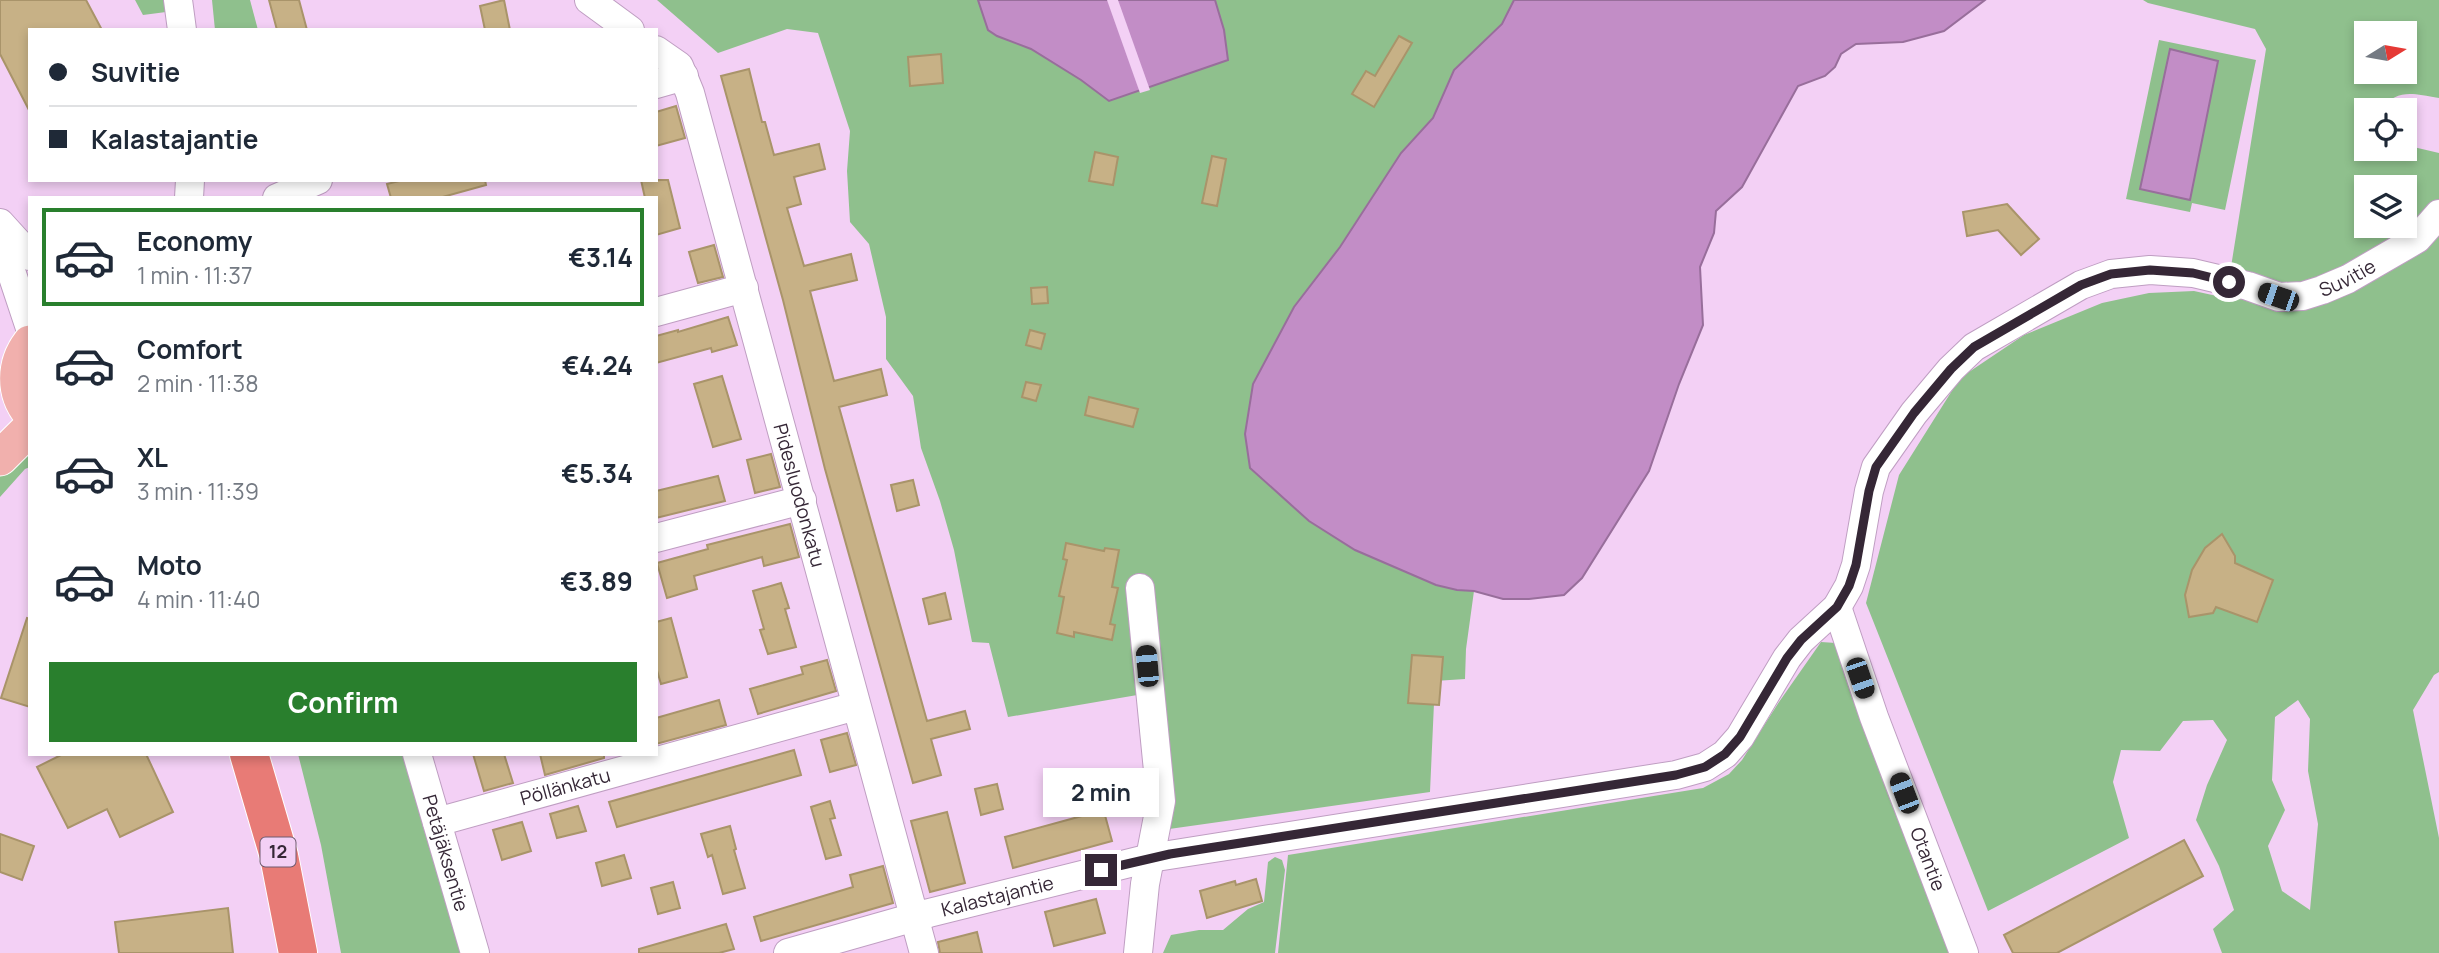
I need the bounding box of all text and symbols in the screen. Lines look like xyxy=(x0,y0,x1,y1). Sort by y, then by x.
north arrow xyxy=(2354,21,2417,84)
map controls xyxy=(2354,21,2417,238)
text: Suvitie xyxy=(91,54,180,90)
button: locate xyxy=(2354,98,2417,161)
text: Kalastajantie xyxy=(91,121,258,157)
button: layers xyxy=(2354,175,2417,238)
text: Economy xyxy=(137,223,252,259)
icon: car xyxy=(53,226,116,289)
text: €3.14 xyxy=(568,239,633,275)
street label: Suvitie xyxy=(2315,253,2380,303)
text: 1 min · 11:37 xyxy=(137,259,253,291)
route start xyxy=(2213,266,2245,298)
car xyxy=(2255,280,2302,314)
text: Comfort xyxy=(137,331,243,367)
icon: car xyxy=(53,334,116,397)
text: €4.24 xyxy=(562,347,633,383)
text: 2 min · 11:38 xyxy=(137,367,259,399)
street label: Pidesluodonkatu xyxy=(767,420,831,570)
text: XL xyxy=(137,439,168,475)
icon: car xyxy=(53,442,116,505)
text: €5.34 xyxy=(561,455,633,491)
text: 3 min · 11:39 xyxy=(137,475,259,507)
text: Moto xyxy=(137,547,202,583)
icon: car xyxy=(53,550,116,613)
text: €3.89 xyxy=(560,563,633,599)
text: 4 min · 11:40 xyxy=(137,583,261,615)
car xyxy=(1135,644,1160,688)
car xyxy=(1844,655,1877,701)
button: Confirm xyxy=(49,662,637,742)
street label: Pöllänkatu xyxy=(517,762,613,811)
callout: 2 min xyxy=(1043,768,1159,818)
car xyxy=(1887,770,1922,816)
text: 2 min xyxy=(1071,776,1131,808)
street label: Petäjäksentie xyxy=(416,791,475,914)
street label: Otantie xyxy=(1904,823,1952,895)
road number: 12 xyxy=(260,838,296,866)
route end xyxy=(1085,854,1117,886)
street label: Kalastajantie xyxy=(939,870,1056,922)

